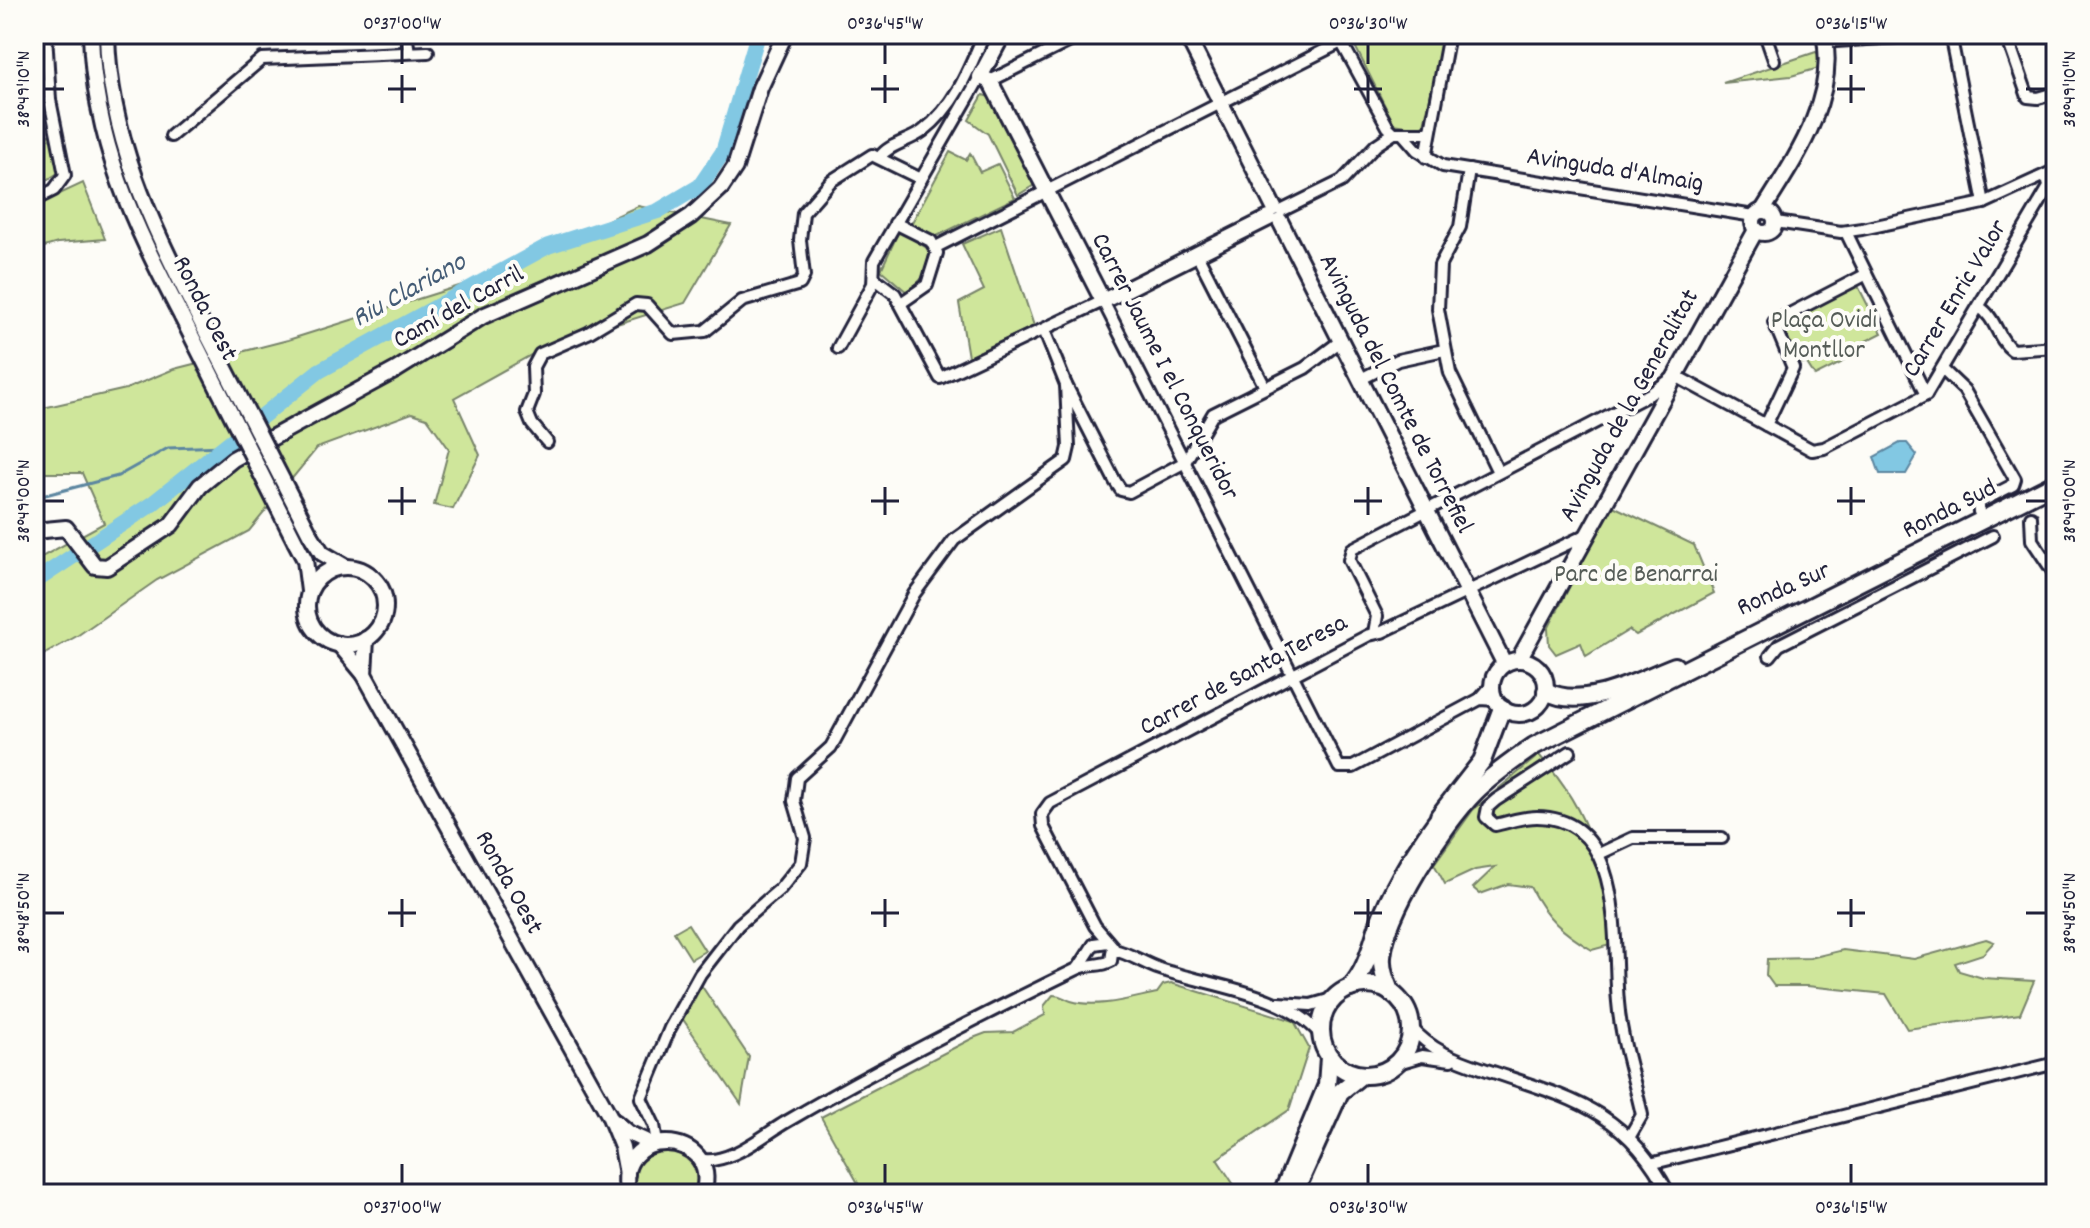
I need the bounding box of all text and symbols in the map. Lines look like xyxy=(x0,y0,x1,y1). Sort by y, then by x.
text: 0°37'00"W xyxy=(363,11,442,39)
text: 0°36'45"W xyxy=(847,11,924,39)
text: 0°36'30"W xyxy=(1329,11,1408,39)
text: 0°36'15"W xyxy=(1815,11,1888,39)
text: 38°49'10"N xyxy=(11,51,39,128)
text: 38°49'10"N xyxy=(2057,51,2085,128)
street label: Avinguda d'Almaig xyxy=(1524,139,1706,203)
street label: Carrer Enric Valor xyxy=(1894,213,2018,385)
street label: Carrer Jaume I el Conqueridor xyxy=(1080,227,1248,507)
water label: Riu Clariano xyxy=(346,243,476,340)
street label: Avinguda del Comte de Torrefiel xyxy=(1308,248,1482,540)
street label: Ronda Oest xyxy=(162,250,246,368)
street label: Camí del Carril xyxy=(387,257,531,359)
street label: Avinguda de la Generalitat xyxy=(1551,283,1710,529)
park label: Plaça Ovidi Montllor xyxy=(1771,303,1877,370)
text: 38°49'00"N xyxy=(11,459,39,543)
text: 38°49'00"N xyxy=(2057,459,2085,543)
street label: Ronda Sud xyxy=(1896,470,2004,550)
street label: Ronda Sur xyxy=(1731,553,1837,627)
park label: Parc de Benarrai xyxy=(1554,557,1718,594)
street label: Carrer de Santa Teresa xyxy=(1134,605,1355,746)
street label: Ronda Oest xyxy=(464,824,552,942)
text: 38°48'50"N xyxy=(11,873,39,953)
text: 38°48'50"N xyxy=(2057,873,2085,953)
text: 0°37'00"W xyxy=(363,1195,442,1223)
text: 0°36'45"W xyxy=(847,1195,924,1223)
text: 0°36'30"W xyxy=(1329,1195,1408,1223)
text: 0°36'15"W xyxy=(1815,1195,1888,1223)

